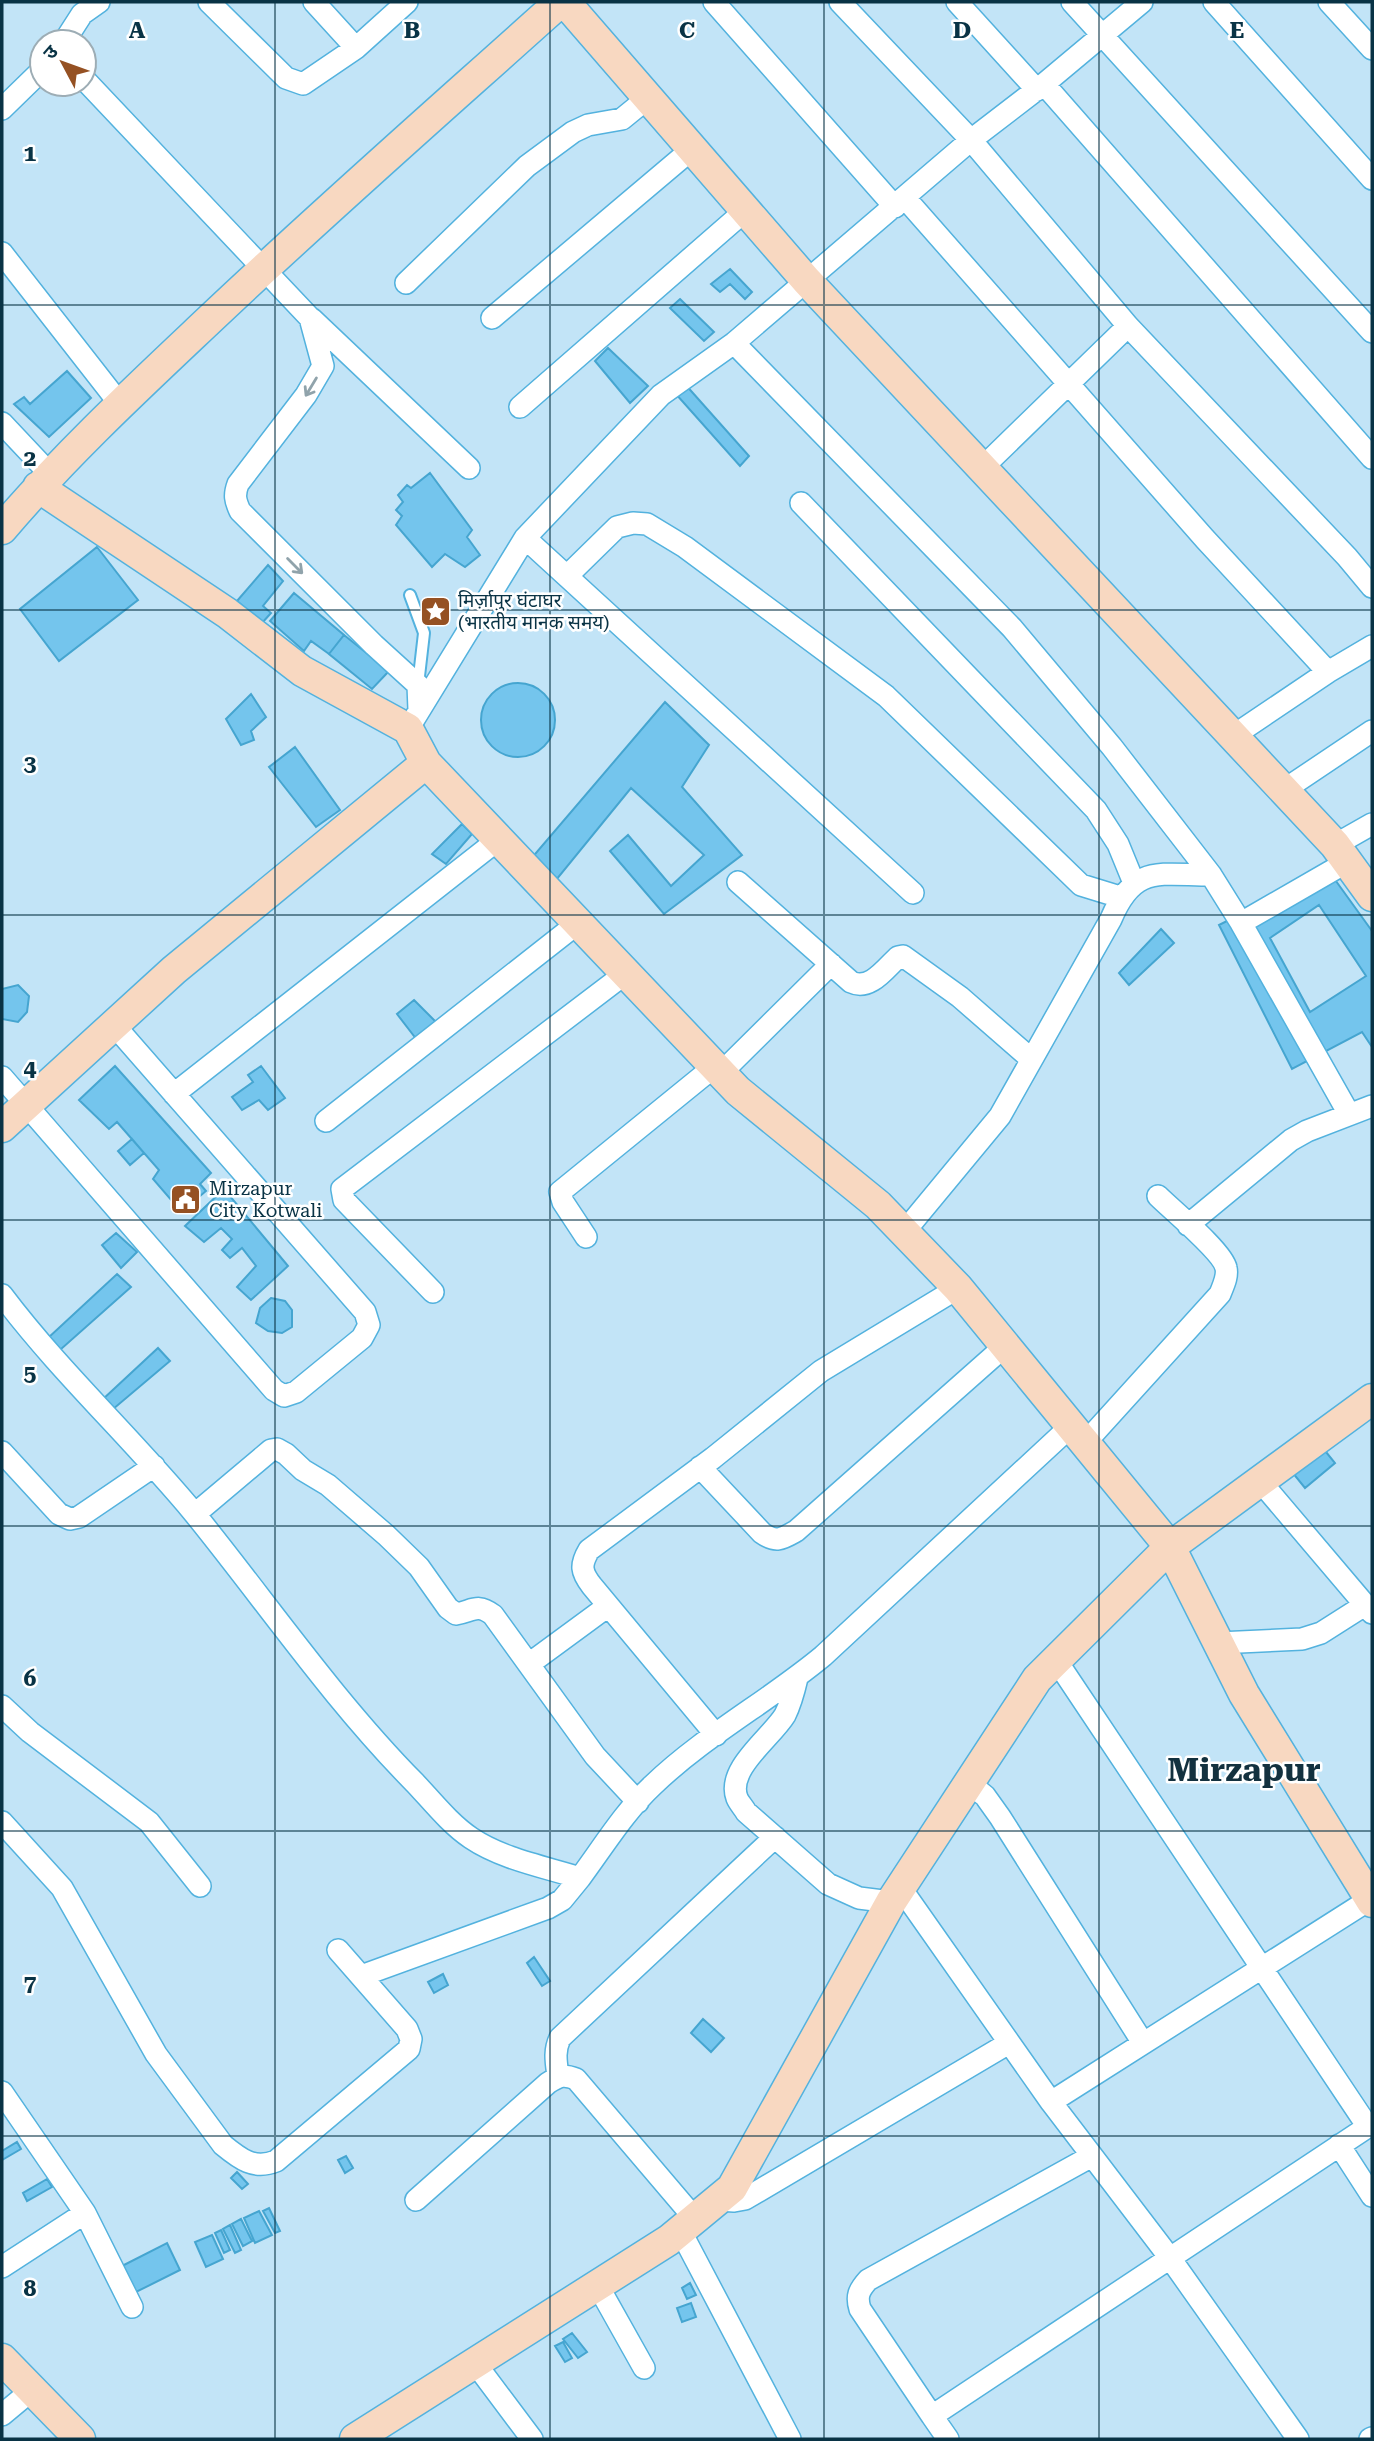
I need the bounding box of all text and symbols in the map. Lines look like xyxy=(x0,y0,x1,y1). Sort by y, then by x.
text: A xyxy=(129,17,146,44)
text: B xyxy=(404,17,420,44)
text: C xyxy=(679,17,695,44)
text: D xyxy=(953,17,971,44)
text: E xyxy=(1230,17,1244,44)
north arrow xyxy=(28,28,98,98)
text: उ xyxy=(38,40,63,64)
text: 1 xyxy=(24,140,37,167)
one-way arrow xyxy=(303,376,317,396)
text: 2 xyxy=(24,445,36,472)
one-way arrow xyxy=(286,557,303,574)
place label: मिर्ज़ापुर घंटाघर (भारतीय मानक समय) xyxy=(458,589,610,634)
place icon: मिर्ज़ापुर घंटाघर (भारतीय मानक समय) xyxy=(418,594,452,628)
text: 3 xyxy=(24,750,37,777)
text: 4 xyxy=(24,1055,37,1082)
place label: Mirzapur City Kotwali xyxy=(209,1177,322,1222)
public building icon: Mirzapur City Kotwali xyxy=(169,1182,203,1216)
text: 5 xyxy=(24,1360,37,1387)
text: 6 xyxy=(24,1665,37,1692)
district label: Mirzapur xyxy=(1167,1750,1321,1789)
text: 7 xyxy=(24,1970,37,1997)
text: 8 xyxy=(24,2275,37,2302)

